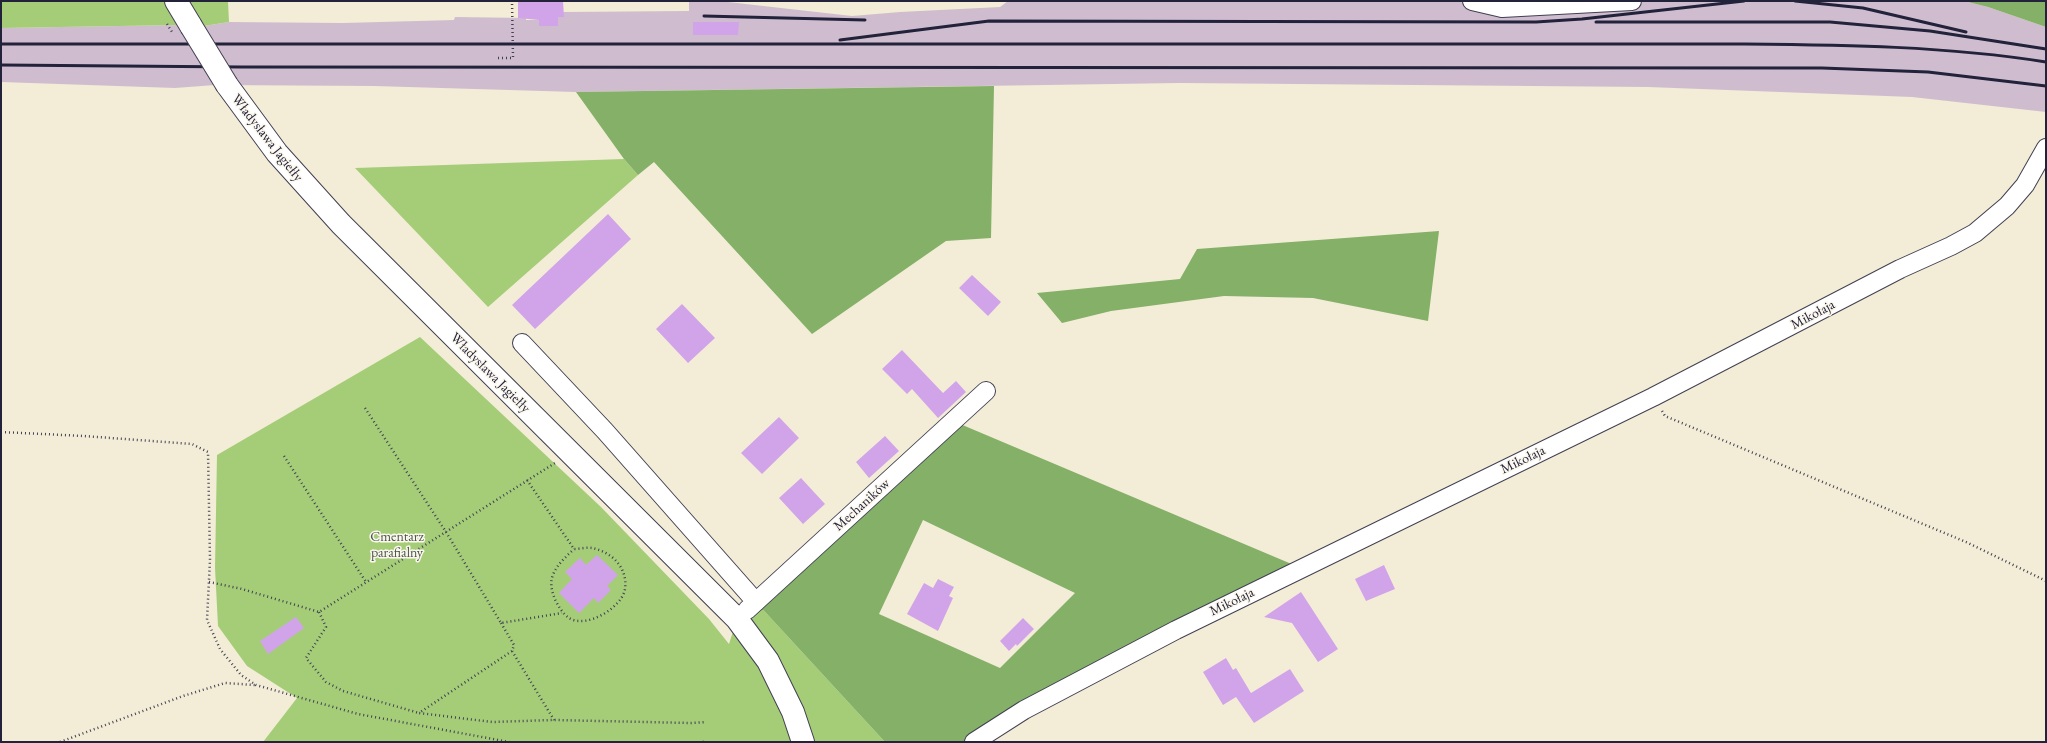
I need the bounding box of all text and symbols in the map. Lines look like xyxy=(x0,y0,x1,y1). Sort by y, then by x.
street label: Władysława Jagiełły xyxy=(228,91,306,185)
street label: Mikołaja xyxy=(1788,296,1838,334)
street label: Władysława Jagiełły xyxy=(446,329,534,417)
street label: Mikołaja xyxy=(1498,442,1548,478)
street label: Mechaników xyxy=(830,475,894,535)
park label: Cmentarz parafialny xyxy=(370,529,424,562)
street label: Mikołaja xyxy=(1207,584,1257,620)

